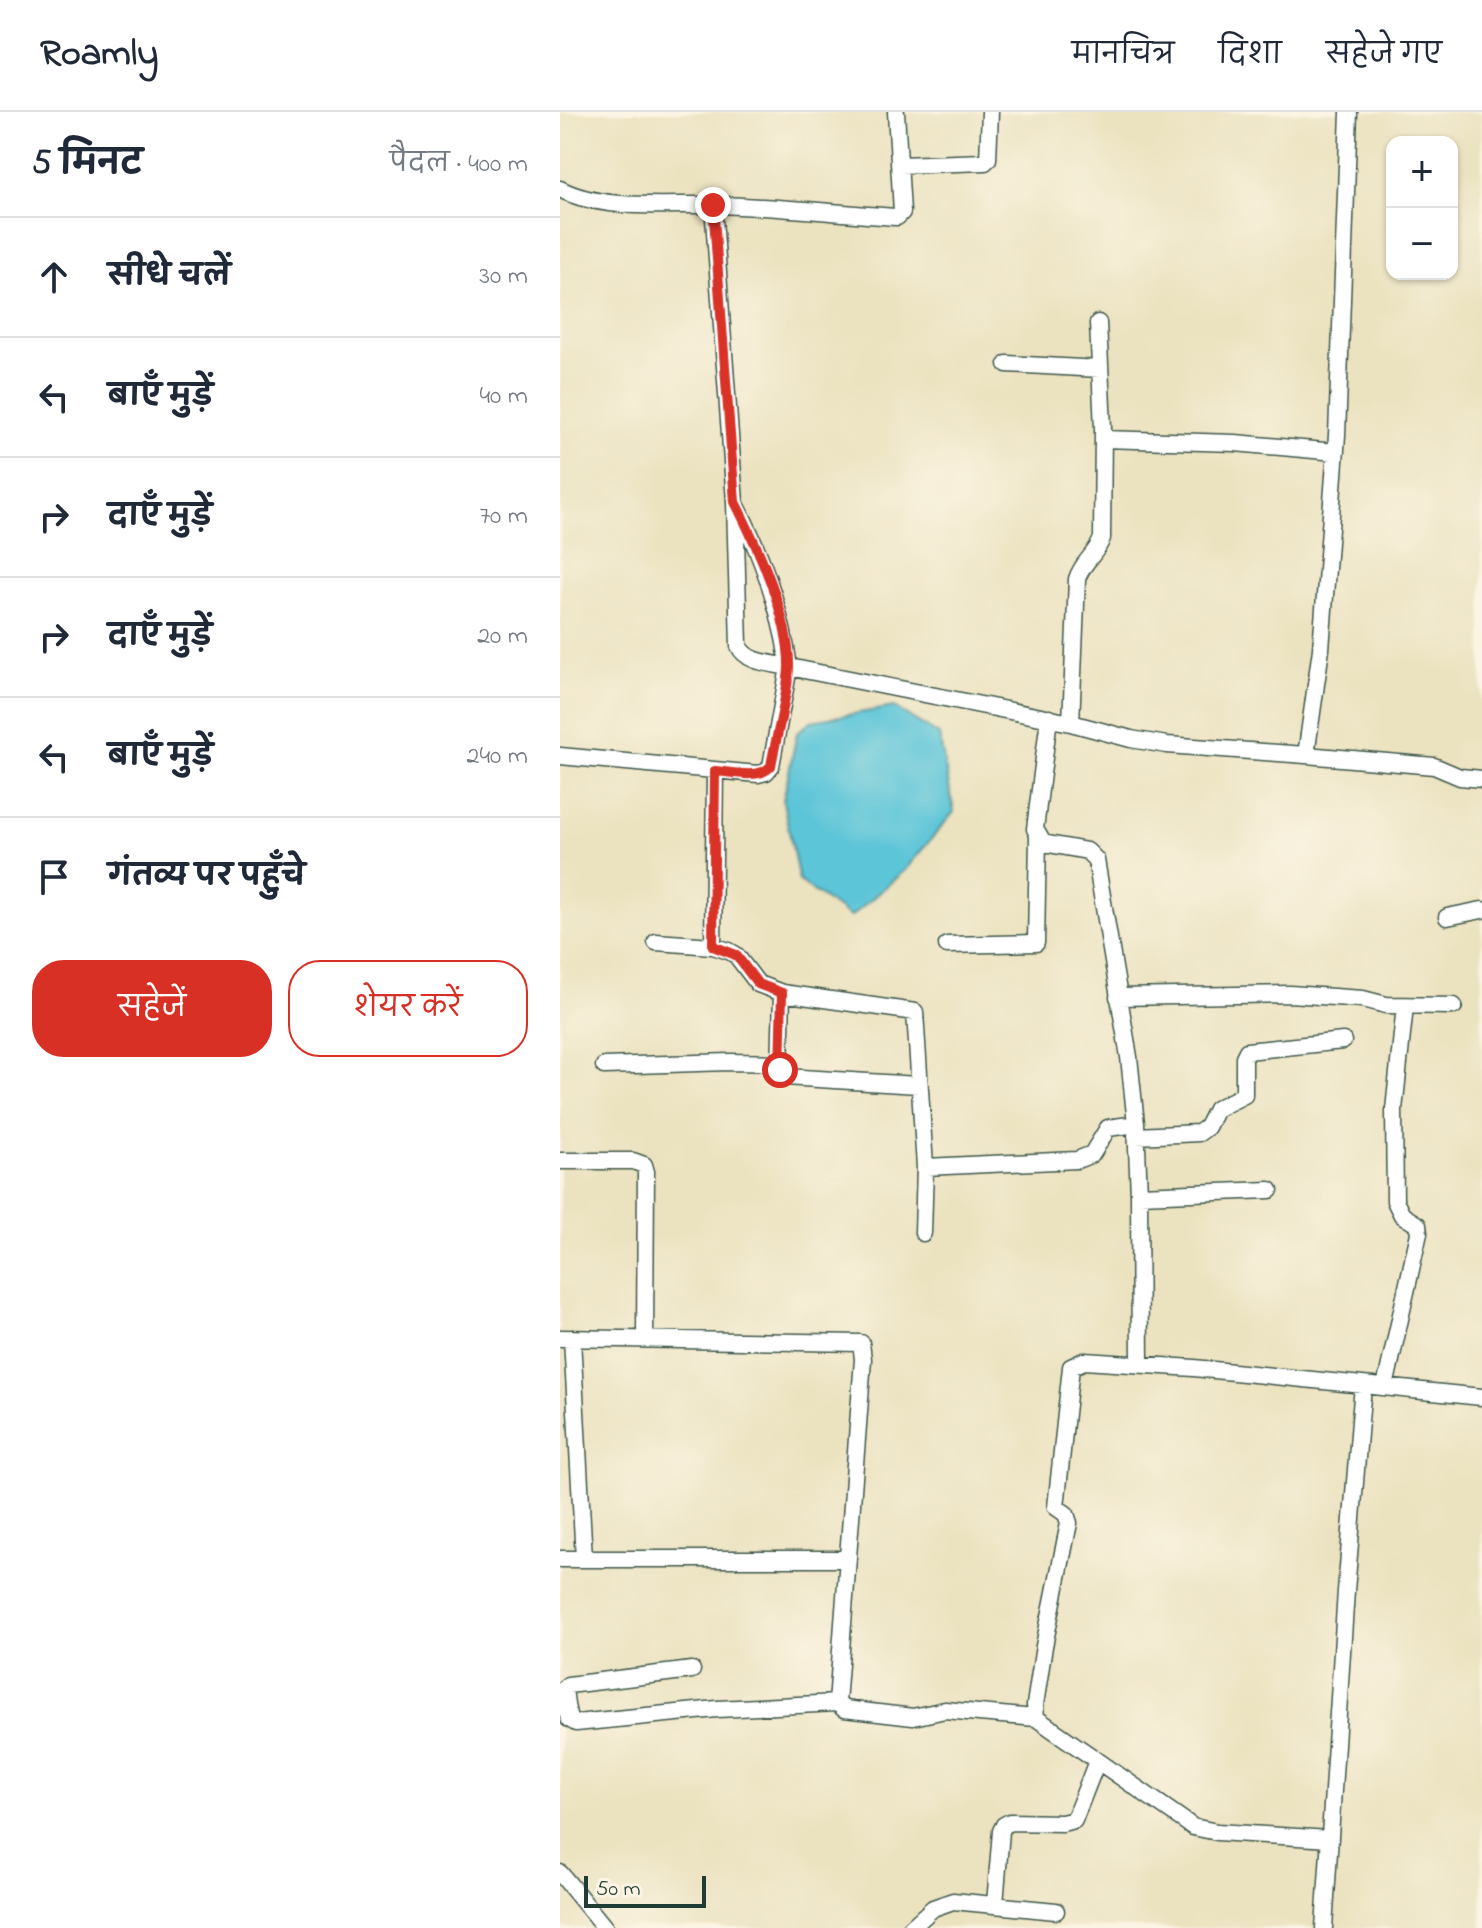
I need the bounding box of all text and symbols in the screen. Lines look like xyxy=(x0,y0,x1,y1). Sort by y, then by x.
text: Roamly xyxy=(40,27,158,83)
text: मानचित्र xyxy=(1072,36,1174,77)
text: दिशा xyxy=(1218,36,1282,77)
text: सहेजे गए xyxy=(1326,36,1442,77)
map controls xyxy=(1386,136,1458,280)
button: + xyxy=(1386,136,1458,208)
text: 5 मिनट xyxy=(32,140,142,190)
text: पैदल · 400 m xyxy=(389,146,528,184)
route end xyxy=(695,187,731,223)
button: − xyxy=(1386,208,1458,280)
icon: ahead xyxy=(32,255,76,299)
text: सीधे चलें xyxy=(108,256,231,300)
text: 30 m xyxy=(479,258,528,296)
icon: left xyxy=(32,375,76,419)
text: बाएँ मुड़ें xyxy=(108,376,213,420)
text: 40 m xyxy=(479,378,528,416)
icon: right xyxy=(32,495,76,539)
text: दाएँ मुड़ें xyxy=(108,496,212,540)
text: 70 m xyxy=(479,498,528,536)
icon: right xyxy=(32,615,76,659)
text: दाएँ मुड़ें xyxy=(108,616,212,660)
text: 20 m xyxy=(477,618,528,656)
icon: left xyxy=(32,735,76,779)
text: बाएँ मुड़ें xyxy=(108,736,213,780)
text: 240 m xyxy=(466,738,528,776)
icon: arrive xyxy=(32,855,76,899)
text: गंतव्य पर पहुँचे xyxy=(108,856,305,900)
button: सहेजें xyxy=(32,960,272,1057)
button: शेयर करें xyxy=(288,960,528,1057)
route start xyxy=(762,1052,798,1088)
scale bar xyxy=(584,1872,706,1908)
text: 50 m xyxy=(596,1874,641,1906)

